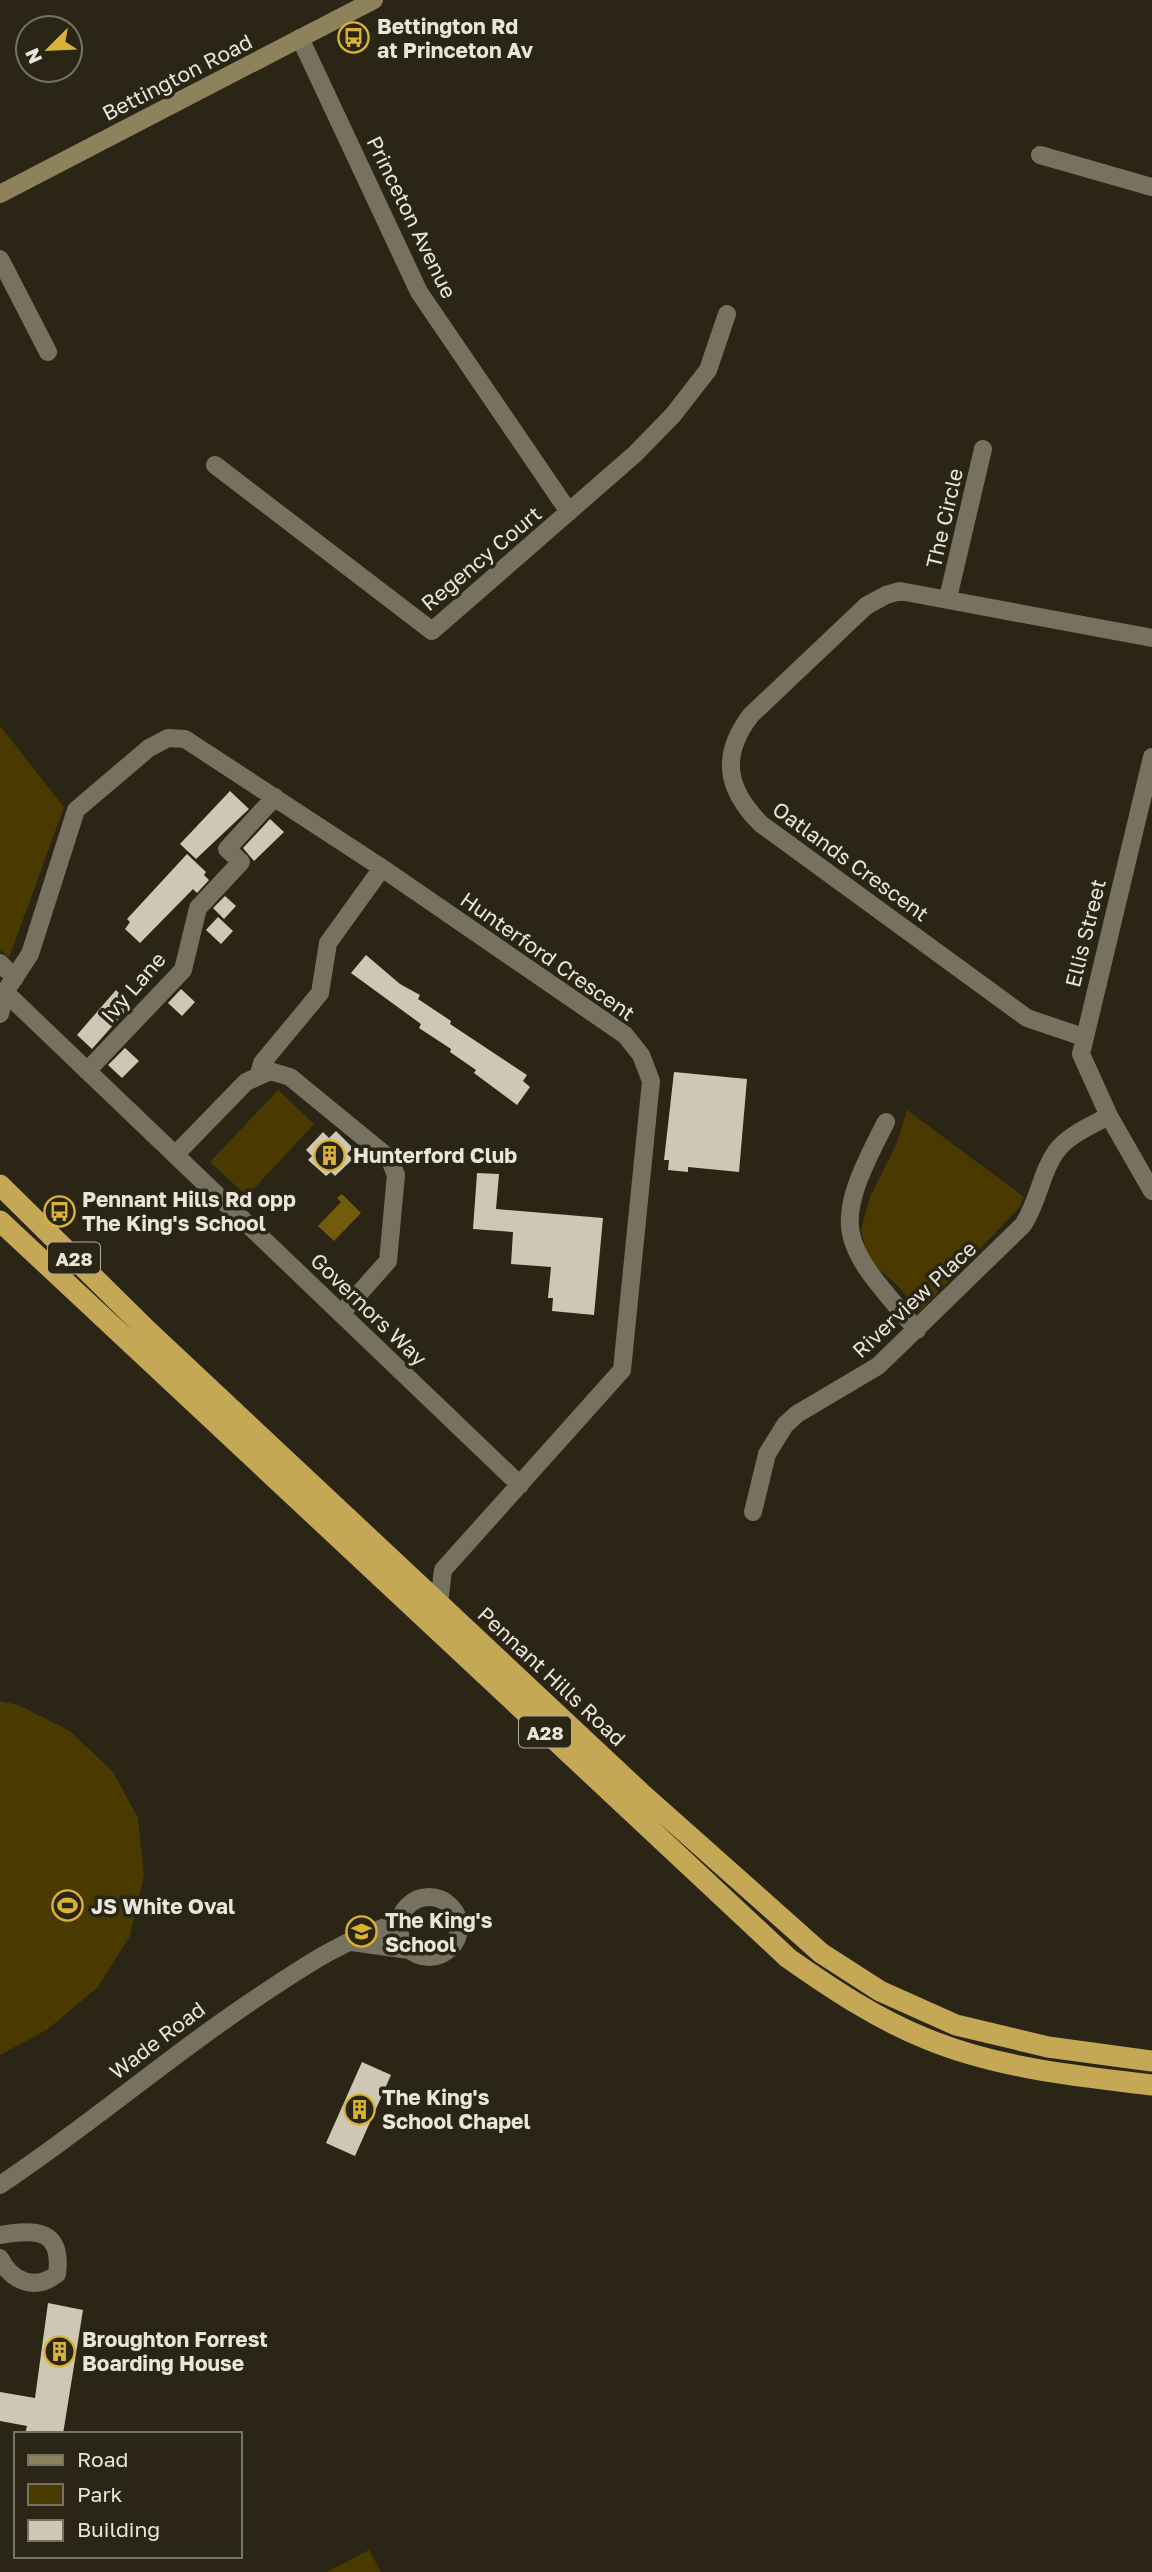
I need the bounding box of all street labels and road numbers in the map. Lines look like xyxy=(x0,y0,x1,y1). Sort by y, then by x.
street label: Bettington Road xyxy=(98,28,256,126)
street label: Princeton Avenue xyxy=(361,132,463,302)
street label: The Circle xyxy=(920,466,968,570)
street label: Regency Court xyxy=(416,500,546,616)
street label: Oatlands Crescent xyxy=(768,796,934,926)
street label: Ellis Street xyxy=(1059,876,1111,990)
street label: Hunterford Crescent xyxy=(456,886,640,1026)
street label: Ivy Lane xyxy=(95,946,171,1028)
street label: Riverview Place xyxy=(847,1235,981,1363)
road number: A28 xyxy=(48,1242,100,1274)
street label: Governors Way xyxy=(306,1247,433,1371)
street label: Pennant Hills Road xyxy=(473,1601,631,1751)
road number: A28 xyxy=(519,1716,571,1748)
street label: Wade Road xyxy=(104,1996,210,2084)

